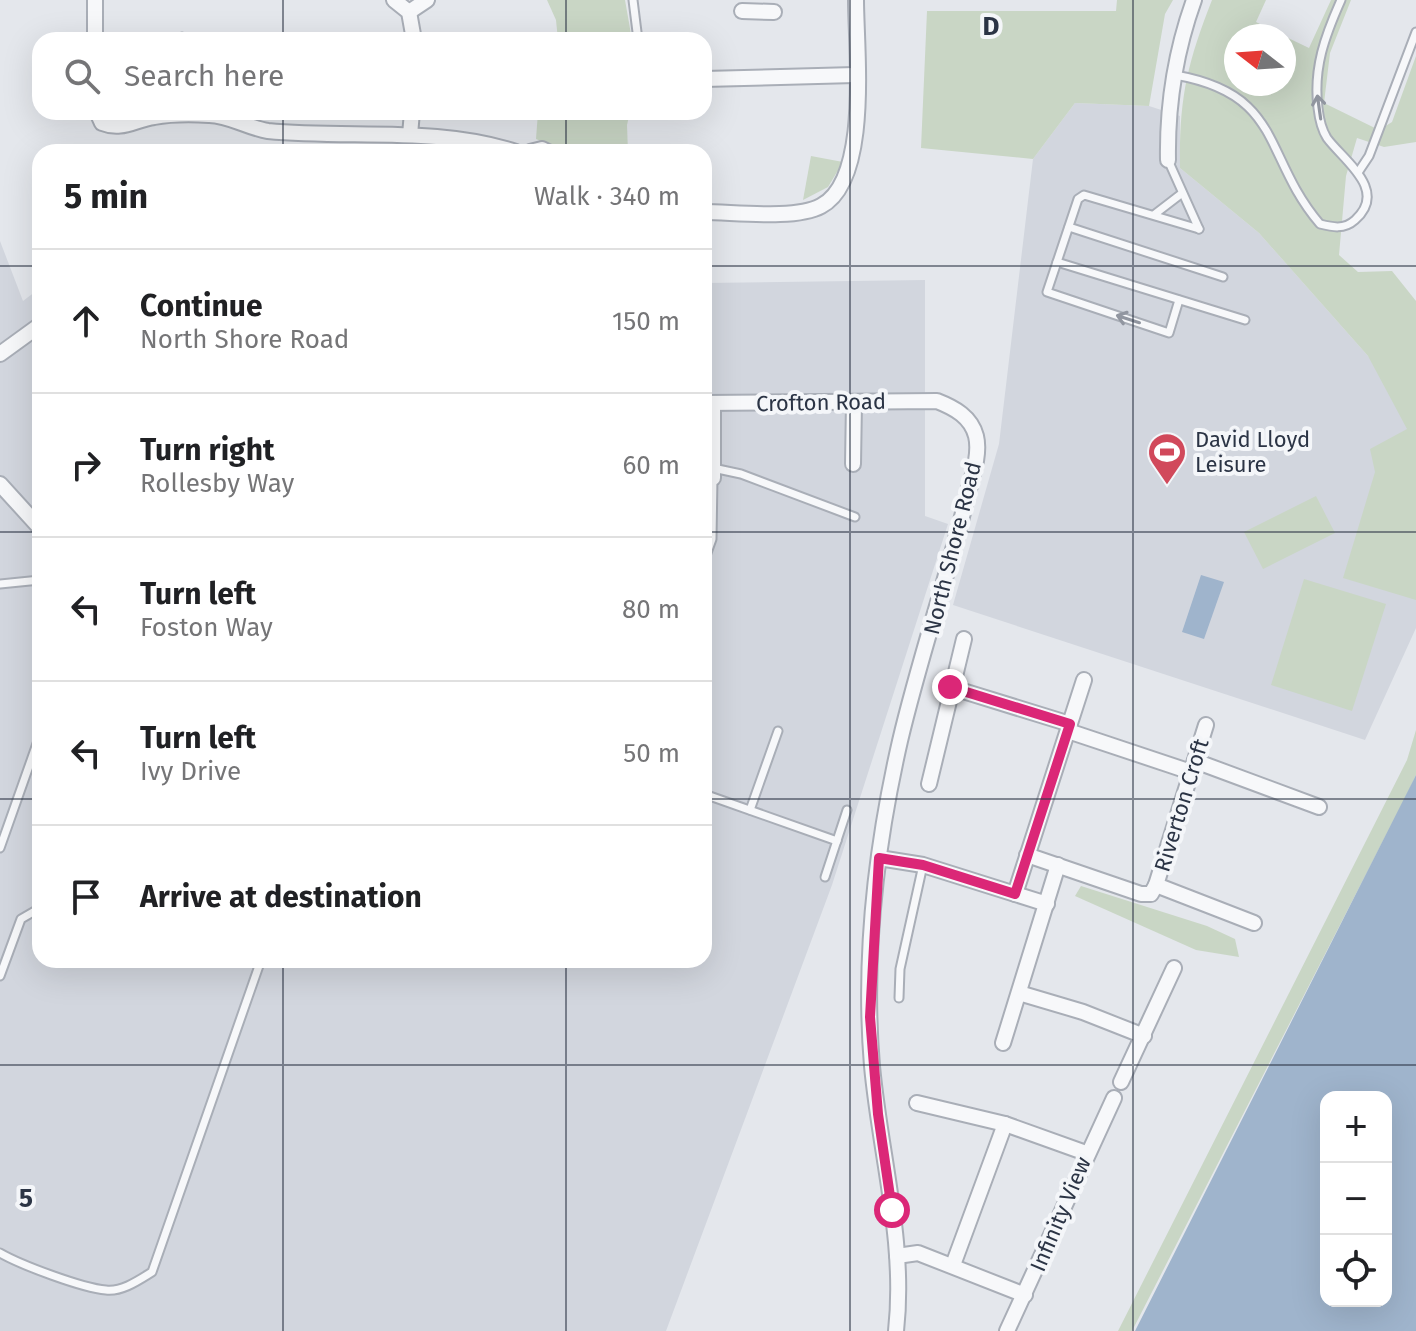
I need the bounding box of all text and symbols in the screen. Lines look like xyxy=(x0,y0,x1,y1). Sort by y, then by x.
text: D xyxy=(983,11,1000,42)
north arrow xyxy=(1224,24,1296,96)
search box xyxy=(32,32,712,120)
icon: search xyxy=(60,54,104,98)
text: Search here xyxy=(124,58,284,94)
one-way arrow xyxy=(1311,95,1326,121)
text: 5 min xyxy=(64,176,148,217)
text: Walk · 340 m xyxy=(534,181,680,212)
text: Continue xyxy=(140,288,263,324)
icon: ahead xyxy=(64,299,108,343)
text: 150 m xyxy=(612,306,680,337)
one-way arrow xyxy=(1115,311,1141,326)
text: North Shore Road xyxy=(140,324,349,355)
street label: Crofton Road xyxy=(756,388,886,417)
place label: David Lloyd Leisure xyxy=(1195,426,1310,478)
sports icon: David Lloyd Leisure xyxy=(1146,431,1188,486)
text: Turn right xyxy=(140,432,275,468)
icon: right xyxy=(64,443,108,487)
text: 60 m xyxy=(622,450,680,481)
street label: North Shore Road xyxy=(918,459,987,637)
text: Rollesby Way xyxy=(140,468,294,499)
text: Turn left xyxy=(140,576,256,612)
icon: left xyxy=(64,587,108,631)
text: 80 m xyxy=(622,594,680,625)
text: Foston Way xyxy=(140,612,273,643)
route end xyxy=(932,669,968,705)
text: Turn left xyxy=(140,720,256,756)
icon: left xyxy=(64,731,108,775)
street label: Riverton Croft xyxy=(1148,735,1215,875)
text: 50 m xyxy=(623,738,680,769)
text: Ivy Drive xyxy=(140,756,241,787)
icon: arrive xyxy=(64,875,108,919)
text: Arrive at destination xyxy=(140,879,422,915)
map controls xyxy=(1320,1091,1392,1307)
button: + xyxy=(1320,1091,1392,1163)
street label: Infinity View xyxy=(1024,1153,1097,1276)
button: − xyxy=(1320,1163,1392,1235)
text: 5 xyxy=(19,1183,33,1214)
route start xyxy=(874,1192,910,1228)
button: locate xyxy=(1320,1235,1392,1307)

